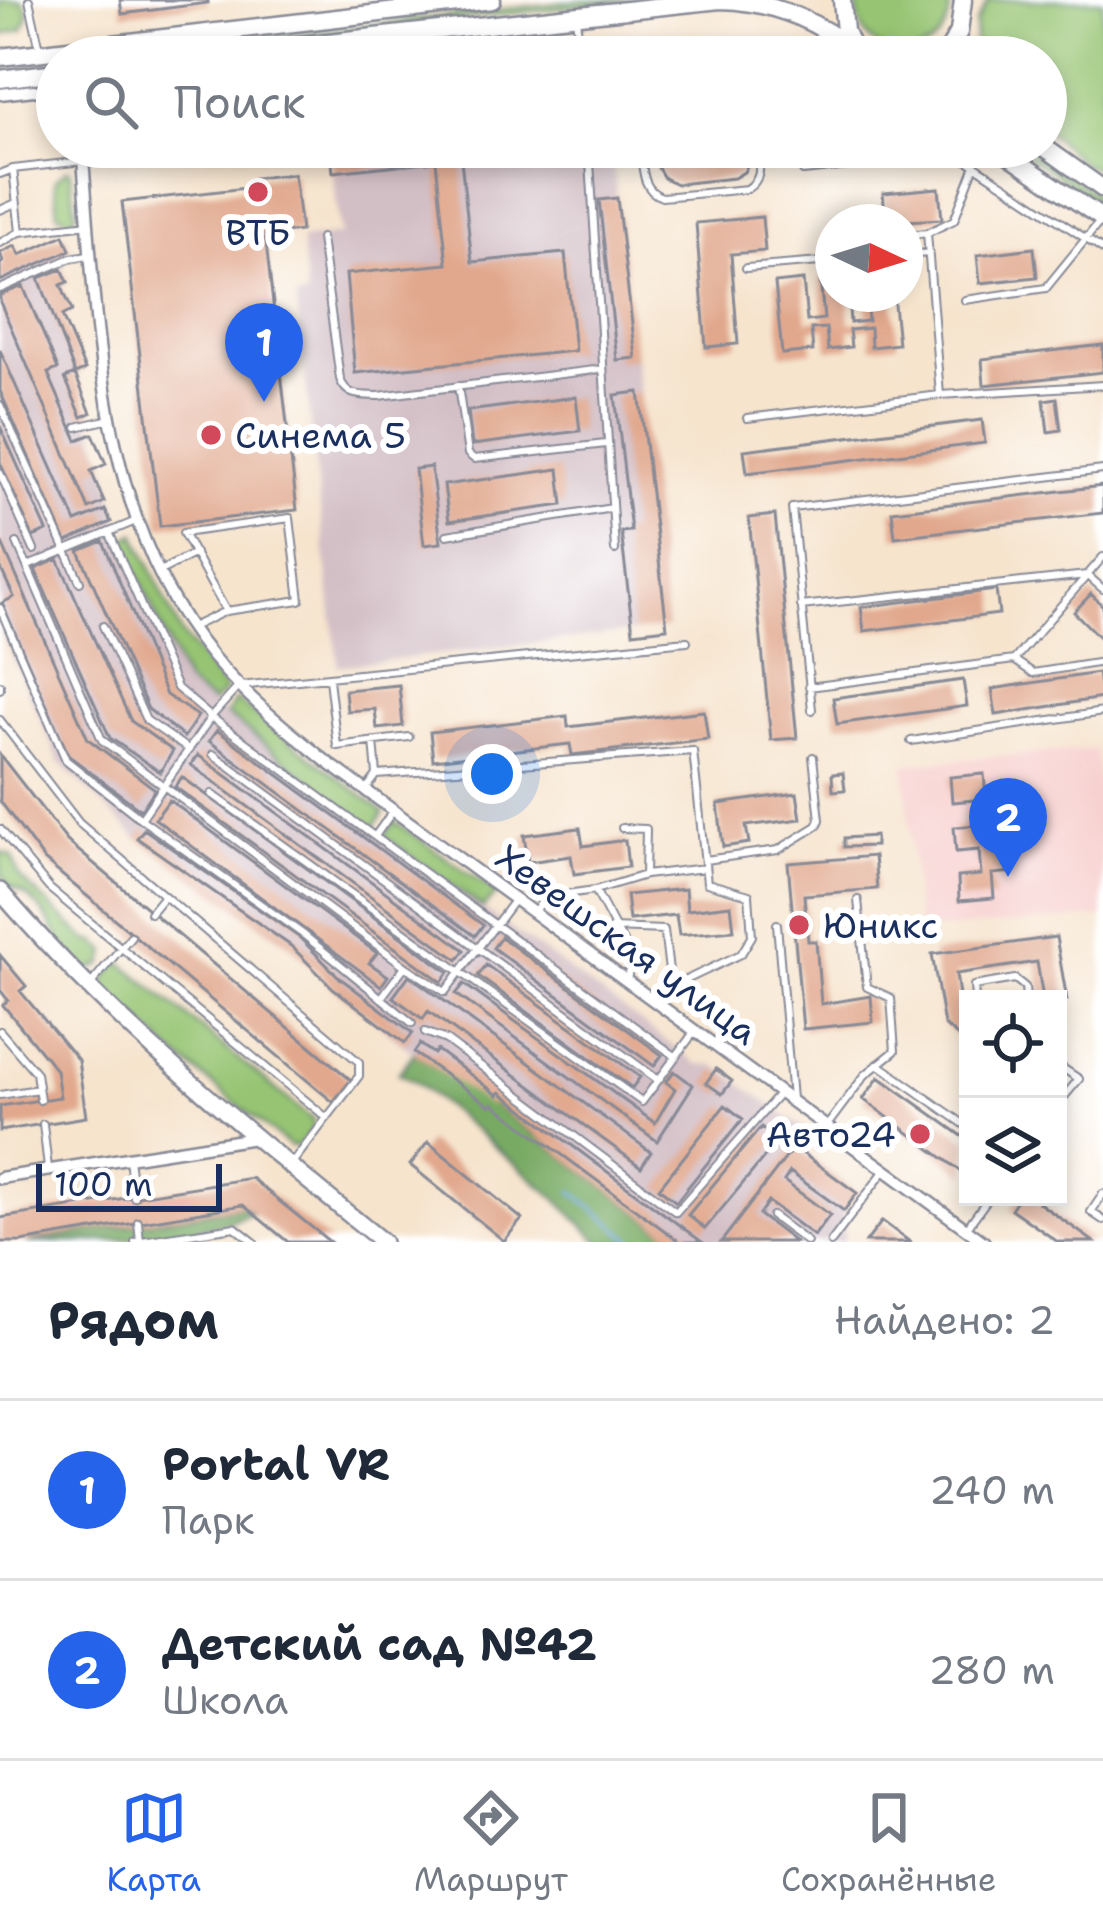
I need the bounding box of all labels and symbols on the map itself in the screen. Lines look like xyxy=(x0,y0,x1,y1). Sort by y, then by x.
marker: ВТБ xyxy=(245,179,271,205)
north arrow xyxy=(815,204,923,312)
place label: ВТБ xyxy=(225,208,291,257)
pin: 1 xyxy=(225,303,303,402)
place label: Синема 5 xyxy=(235,411,406,460)
marker: Синема 5 xyxy=(198,422,224,448)
your location xyxy=(462,744,522,804)
pin: 2 xyxy=(969,778,1047,877)
street label: Хевешская улица xyxy=(486,833,768,1056)
place label: Юникс xyxy=(823,901,938,950)
marker: Юникс xyxy=(786,912,812,938)
place label: Авто24 xyxy=(766,1110,896,1159)
marker: Авто24 xyxy=(907,1121,933,1147)
scale bar xyxy=(36,1158,222,1211)

